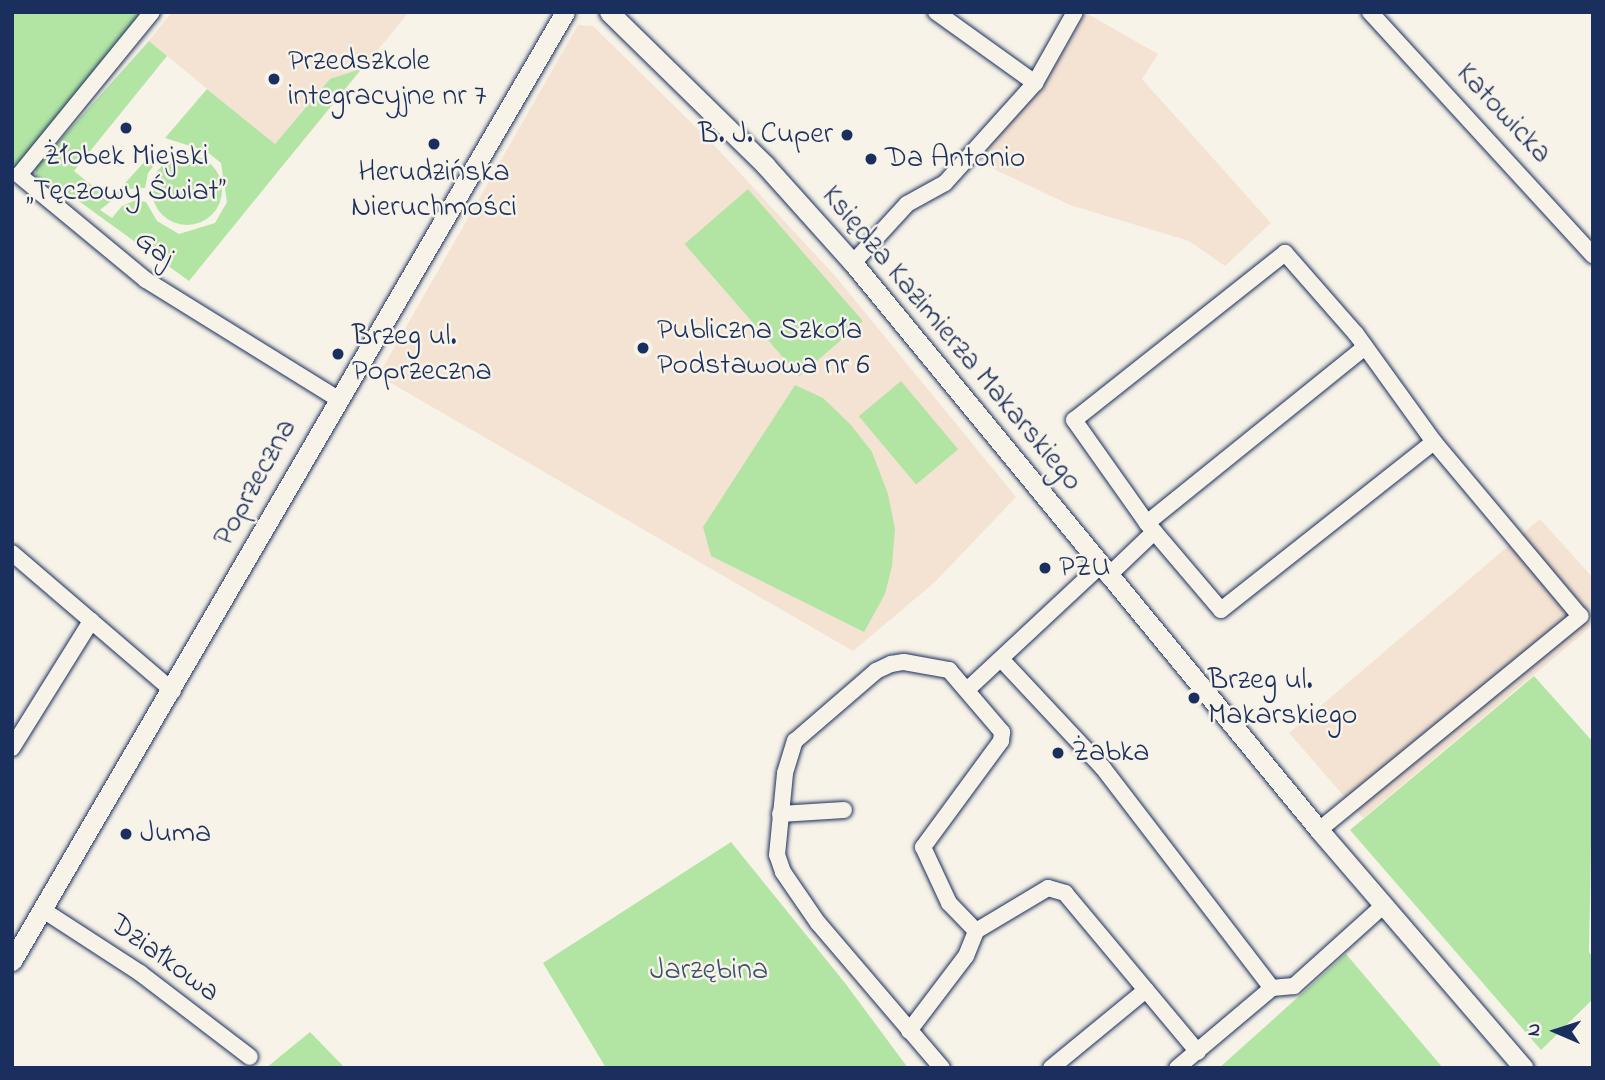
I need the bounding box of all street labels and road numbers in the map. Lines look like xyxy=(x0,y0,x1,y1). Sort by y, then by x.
street label: Katowicka xyxy=(1447,56,1559,172)
street label: Księdza Kazimierza Makarskiego xyxy=(813,179,1089,499)
street label: Gaj xyxy=(127,222,181,276)
street label: Poprzeczna xyxy=(206,413,306,553)
street label: Działkowa xyxy=(102,907,226,1011)

